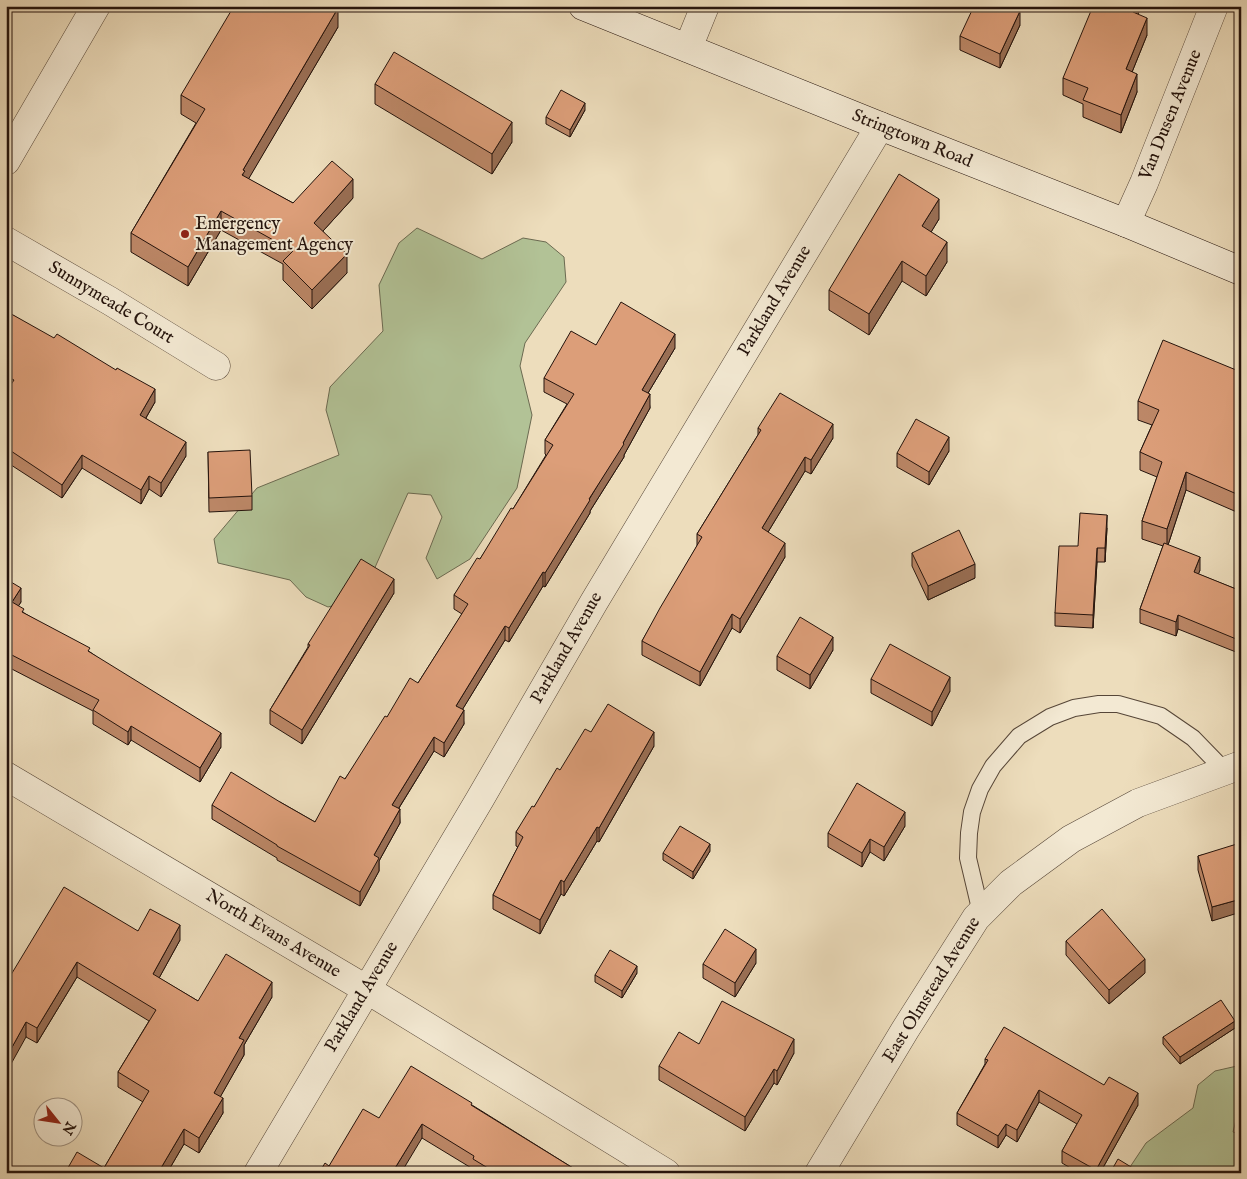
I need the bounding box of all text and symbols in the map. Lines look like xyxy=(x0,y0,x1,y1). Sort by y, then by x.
street label: Van Dusen Avenue xyxy=(1134,46,1208,185)
street label: Stringtown Road xyxy=(848,104,976,174)
place label: Emergency Management Agency xyxy=(195,213,353,257)
marker: Emergency Management Agency xyxy=(179,228,191,240)
street label: Parkland Avenue xyxy=(733,241,817,361)
street label: Sunnymeade Court xyxy=(44,256,178,350)
street label: Parkland Avenue xyxy=(526,588,608,708)
street label: North Evans Avenue xyxy=(201,885,345,983)
street label: East Olmstead Avenue xyxy=(878,913,986,1067)
street label: Parkland Avenue xyxy=(320,937,404,1057)
north arrow xyxy=(32,1096,82,1146)
text: N xyxy=(58,1117,80,1138)

